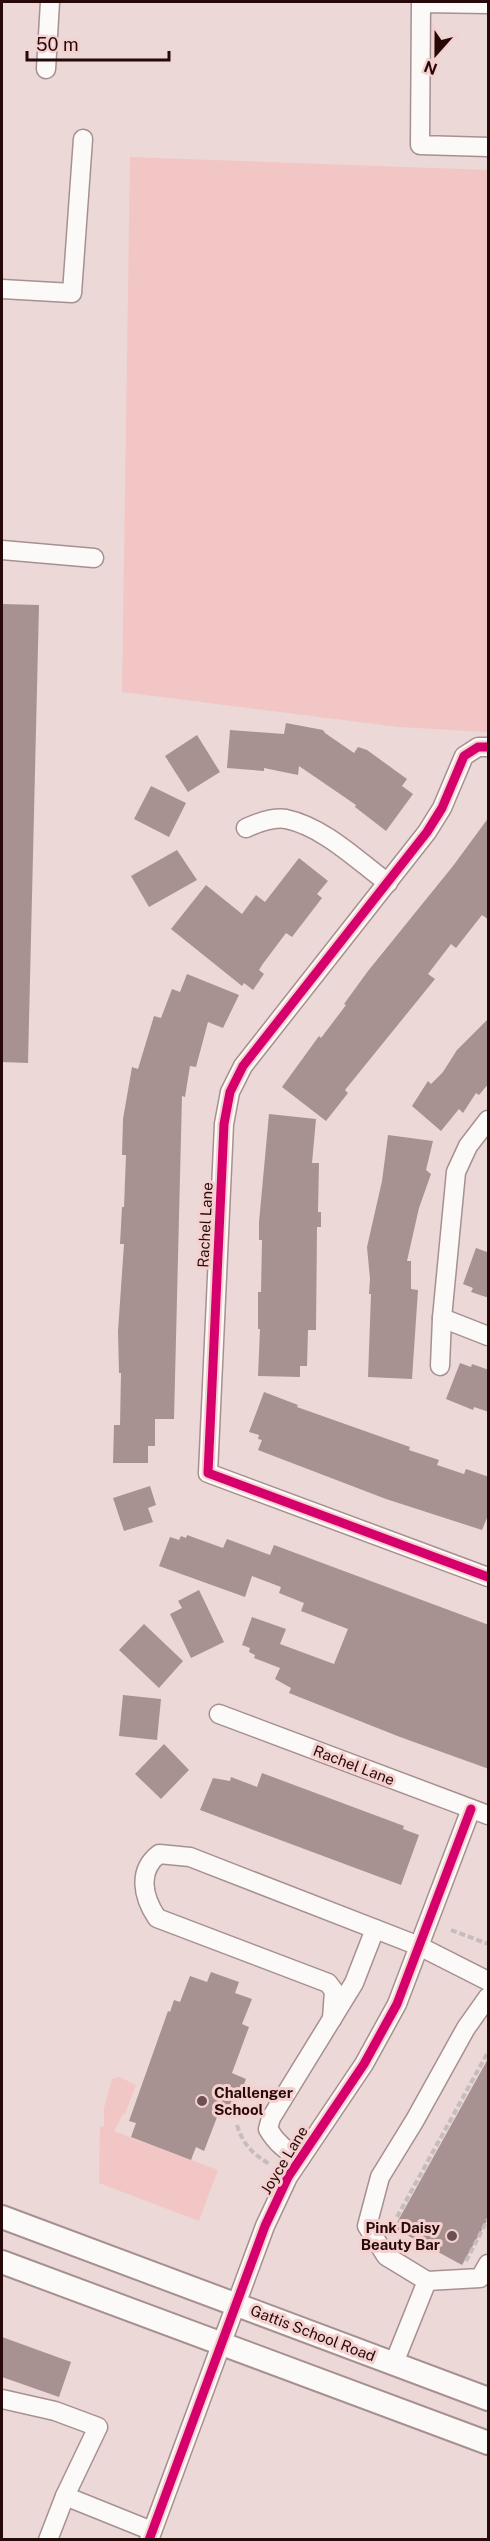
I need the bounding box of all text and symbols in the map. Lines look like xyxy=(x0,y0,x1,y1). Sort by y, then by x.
scale bar xyxy=(27,24,170,62)
north arrow xyxy=(406,24,466,84)
text: 50 m xyxy=(36,34,79,55)
text: N xyxy=(422,56,440,79)
street label: Rachel Lane xyxy=(194,1182,216,1268)
street label: Rachel Lane xyxy=(311,1742,397,1788)
place label: Challenger School xyxy=(214,2084,293,2118)
marker: Challenger School xyxy=(195,2094,209,2108)
street label: Joyce Lane xyxy=(257,2123,311,2197)
place label: Pink Daisy Beauty Bar xyxy=(361,2219,441,2253)
marker: Pink Daisy Beauty Bar xyxy=(445,2229,459,2243)
street label: Gattis School Road xyxy=(248,2301,378,2365)

